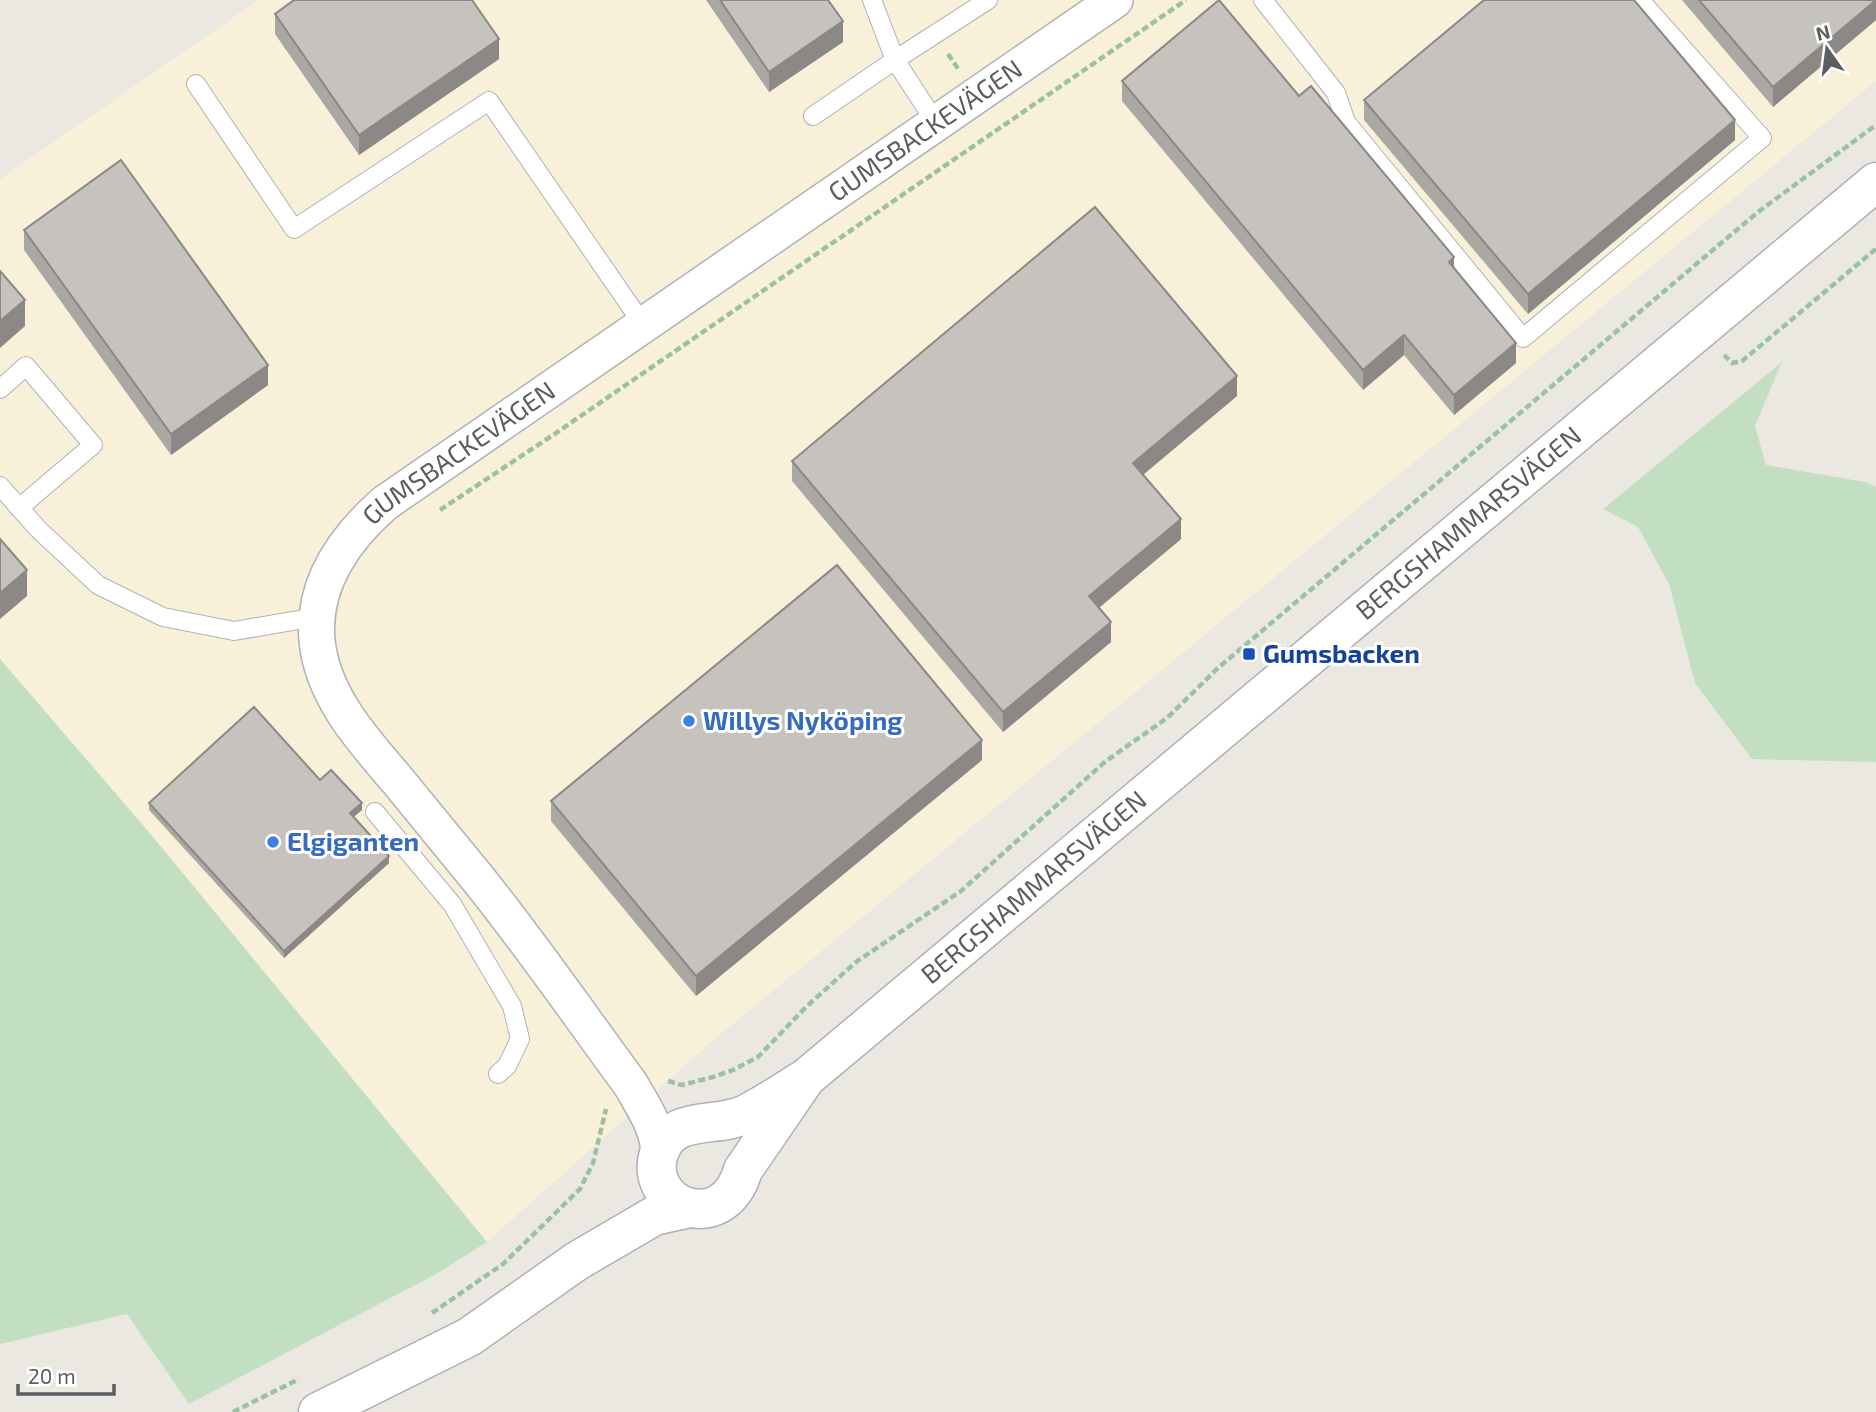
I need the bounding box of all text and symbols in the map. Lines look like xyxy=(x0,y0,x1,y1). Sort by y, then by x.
north arrow xyxy=(1792,14,1862,84)
text: N xyxy=(1813,19,1832,45)
street label: GUMSBACKEVÄGEN xyxy=(822,52,1027,207)
street label: GUMSBACKEVÄGEN xyxy=(355,374,560,530)
street label: BERGSHAMMARSVÄGEN xyxy=(1349,419,1587,625)
place label: Gumsbacken xyxy=(1263,637,1420,668)
marker: Gumsbacken xyxy=(1241,646,1257,662)
place label: Willys Nyköping xyxy=(703,704,902,736)
marker: Willys Nyköping xyxy=(681,713,697,729)
street label: BERGSHAMMARSVÄGEN xyxy=(914,783,1152,989)
place label: Elgiganten xyxy=(287,825,419,856)
marker: Elgiganten xyxy=(265,834,281,850)
scale bar xyxy=(18,1352,114,1396)
text: 20 m xyxy=(28,1363,76,1388)

